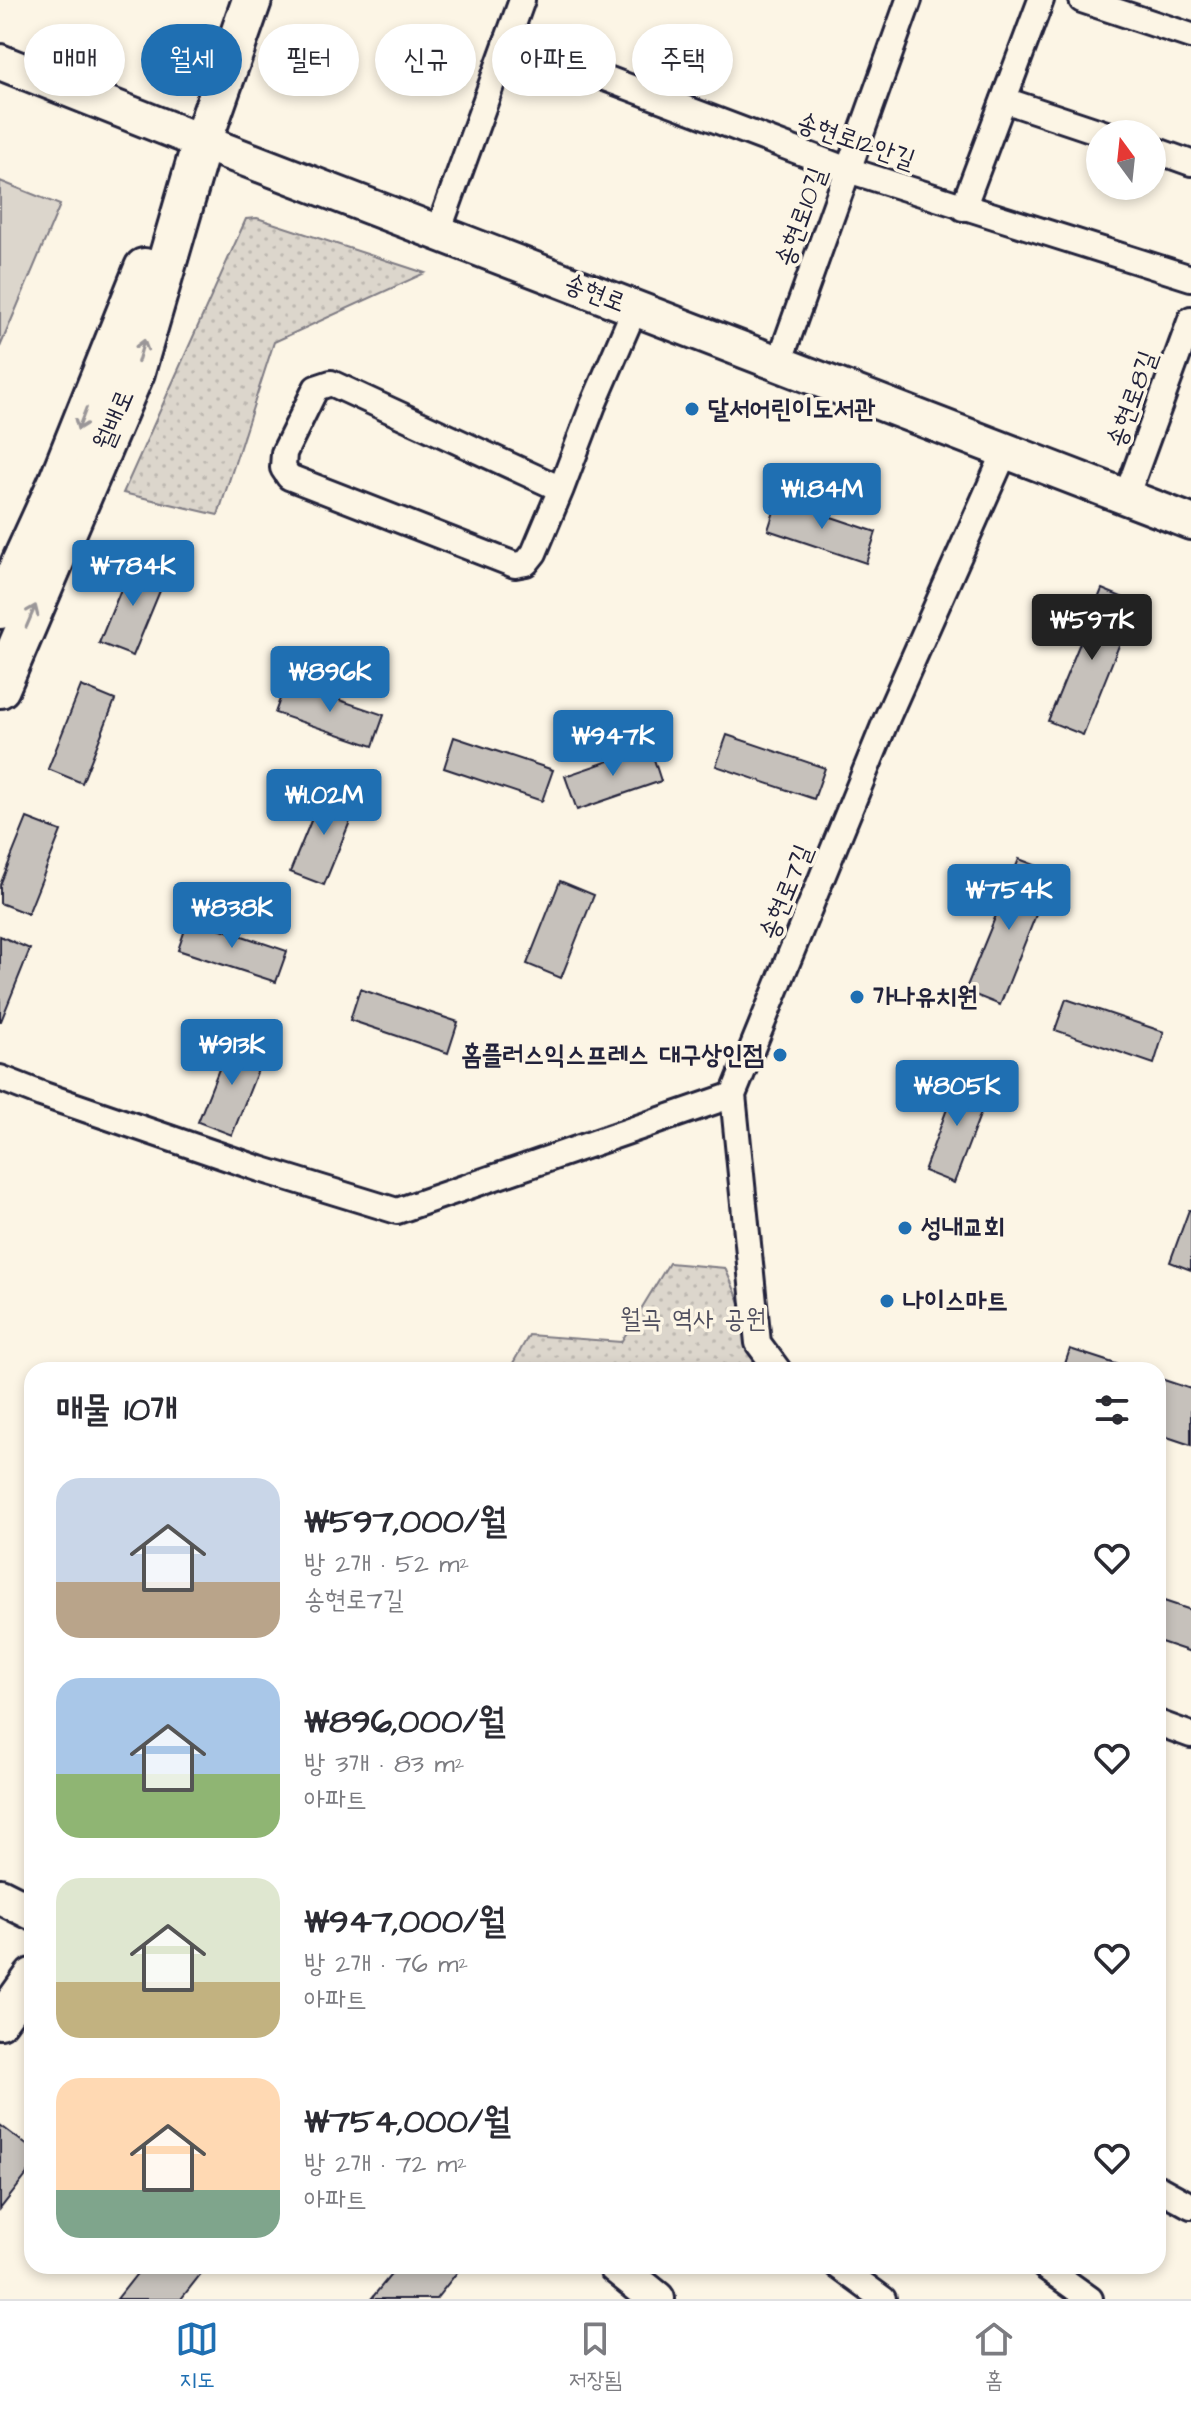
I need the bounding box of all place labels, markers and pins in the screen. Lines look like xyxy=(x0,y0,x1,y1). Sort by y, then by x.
place label: 달서어린이도서관 xyxy=(708,391,875,427)
marker: 달서어린이도서관 xyxy=(683,400,701,418)
pin: ₩1.84M xyxy=(757,463,887,531)
pin: ₩784K xyxy=(77,540,189,608)
pin: ₩597K xyxy=(1036,594,1148,662)
pin: ₩896K xyxy=(274,646,386,714)
pin: ₩947K xyxy=(557,710,669,778)
pin: ₩1.02M xyxy=(259,769,389,837)
pin: ₩754K xyxy=(953,864,1065,932)
pin: ₩838K xyxy=(176,882,288,950)
place label: 가나유치원 xyxy=(873,979,978,1015)
marker: 가나유치원 xyxy=(848,988,866,1006)
pin: ₩913K xyxy=(176,1019,288,1087)
place label: 홈플러스익스프레스 대구상인점 xyxy=(461,1037,764,1073)
marker: 홈플러스익스프레스 대구상인점 xyxy=(771,1046,789,1064)
pin: ₩805K xyxy=(901,1060,1013,1128)
place label: 성내교회 xyxy=(921,1210,1005,1246)
marker: 성내교회 xyxy=(896,1219,914,1237)
place label: 나이스마트 xyxy=(903,1283,1008,1319)
marker: 나이스마트 xyxy=(878,1292,896,1310)

